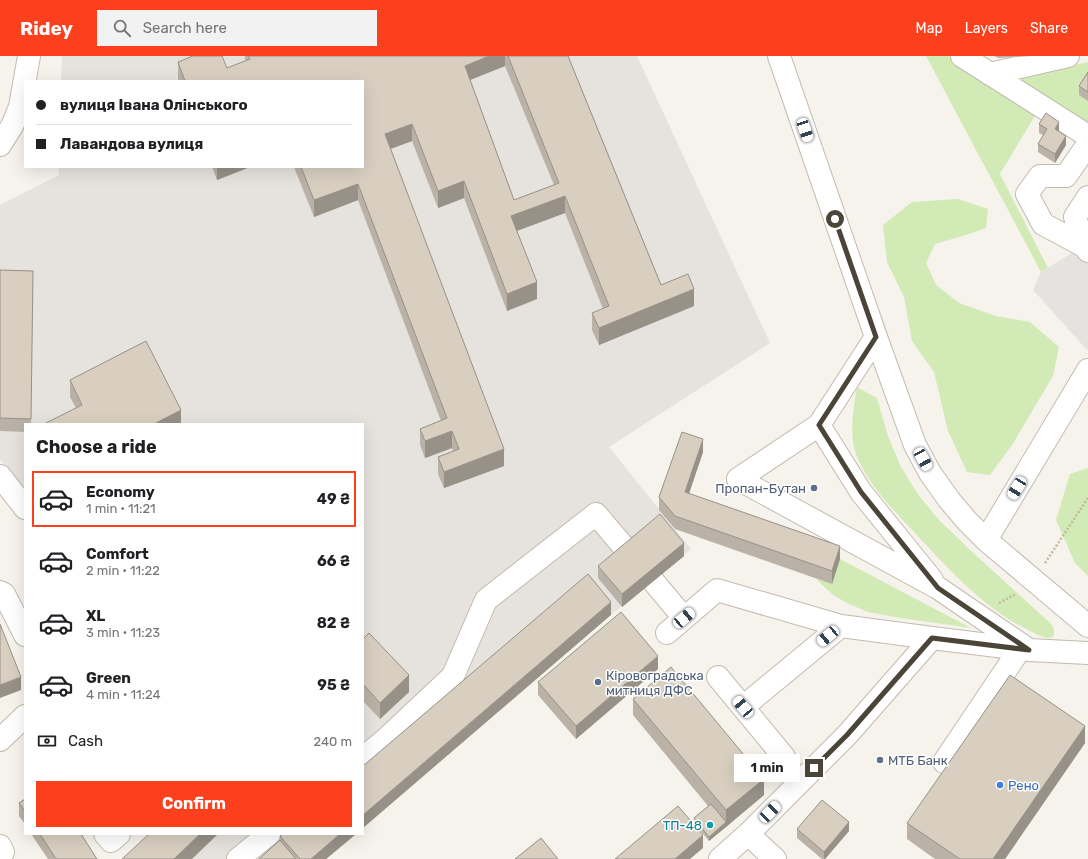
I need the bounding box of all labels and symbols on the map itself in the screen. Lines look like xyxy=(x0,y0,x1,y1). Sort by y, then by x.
car xyxy=(795,117,815,143)
route start xyxy=(826,210,844,228)
car xyxy=(912,446,934,472)
car xyxy=(1006,475,1028,501)
place label: Пропан-Бутан xyxy=(715,481,806,496)
marker: Пропан-Бутан xyxy=(809,483,819,493)
car xyxy=(671,606,697,630)
car xyxy=(815,624,841,648)
place label: Кіровоградська митниця ДФС xyxy=(606,668,704,698)
marker: Кіровоградська митниця ДФС xyxy=(593,677,603,687)
car xyxy=(731,694,755,720)
place label: МТБ Банк xyxy=(888,753,948,768)
callout: 1 min xyxy=(734,754,800,782)
marker: МТБ Банк xyxy=(875,755,885,765)
route end xyxy=(805,759,823,777)
place label: Рено xyxy=(1008,778,1039,793)
marker: Рено xyxy=(995,780,1005,790)
car xyxy=(757,799,783,825)
place label: ТП-48 xyxy=(663,818,702,833)
marker: ТП-48 xyxy=(705,820,715,830)

